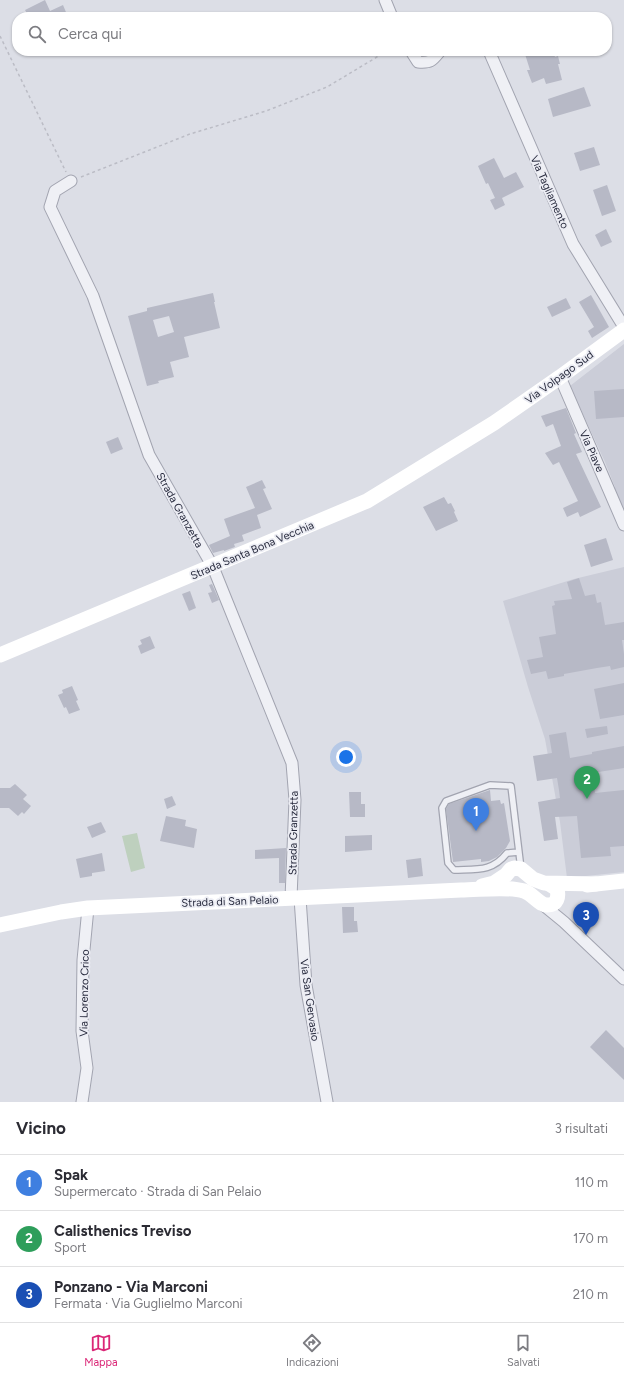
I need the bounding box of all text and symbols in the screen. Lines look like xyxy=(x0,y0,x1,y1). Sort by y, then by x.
search box xyxy=(12,12,612,56)
icon: search xyxy=(26,23,48,45)
text: Cerca qui xyxy=(58,25,122,43)
street label: Via Tagliamento xyxy=(528,154,571,231)
street label: Via Volpago Sud xyxy=(523,348,596,407)
street label: Via Piave xyxy=(577,428,607,474)
street label: Strada Granzetta xyxy=(153,470,206,550)
street label: Strada Santa Bona Vecchia xyxy=(188,519,316,582)
your location xyxy=(336,747,356,767)
pin: 2 xyxy=(574,766,600,799)
street label: Strada Granzetta xyxy=(286,791,301,875)
pin: 1 xyxy=(463,798,489,831)
street label: Strada di San Pelaio xyxy=(181,893,279,910)
pin: 3 xyxy=(573,902,599,935)
street label: Via Lorenzo Crico xyxy=(77,949,92,1037)
street label: Via San Gervasio xyxy=(297,958,322,1042)
text: Vicino xyxy=(16,1118,66,1138)
text: 3 risultati xyxy=(555,1121,608,1136)
text: Spak xyxy=(54,1166,88,1184)
text: 1 xyxy=(26,1175,32,1190)
text: 110 m xyxy=(575,1175,608,1190)
text: Supermercato · Strada di San Pelaio xyxy=(54,1184,262,1199)
text: Calisthenics Treviso xyxy=(54,1222,191,1240)
text: 2 xyxy=(25,1231,33,1246)
text: 170 m xyxy=(573,1231,608,1246)
text: Sport xyxy=(54,1240,87,1255)
text: Ponzano - Via Marconi xyxy=(54,1278,208,1296)
text: 3 xyxy=(25,1287,33,1302)
text: 210 m xyxy=(573,1287,608,1302)
text: Fermata · Via Guglielmo Marconi xyxy=(54,1296,243,1311)
tab: Mappa xyxy=(84,1332,118,1369)
tab: Indicazioni xyxy=(286,1332,339,1369)
tab: Salvati xyxy=(507,1332,540,1369)

